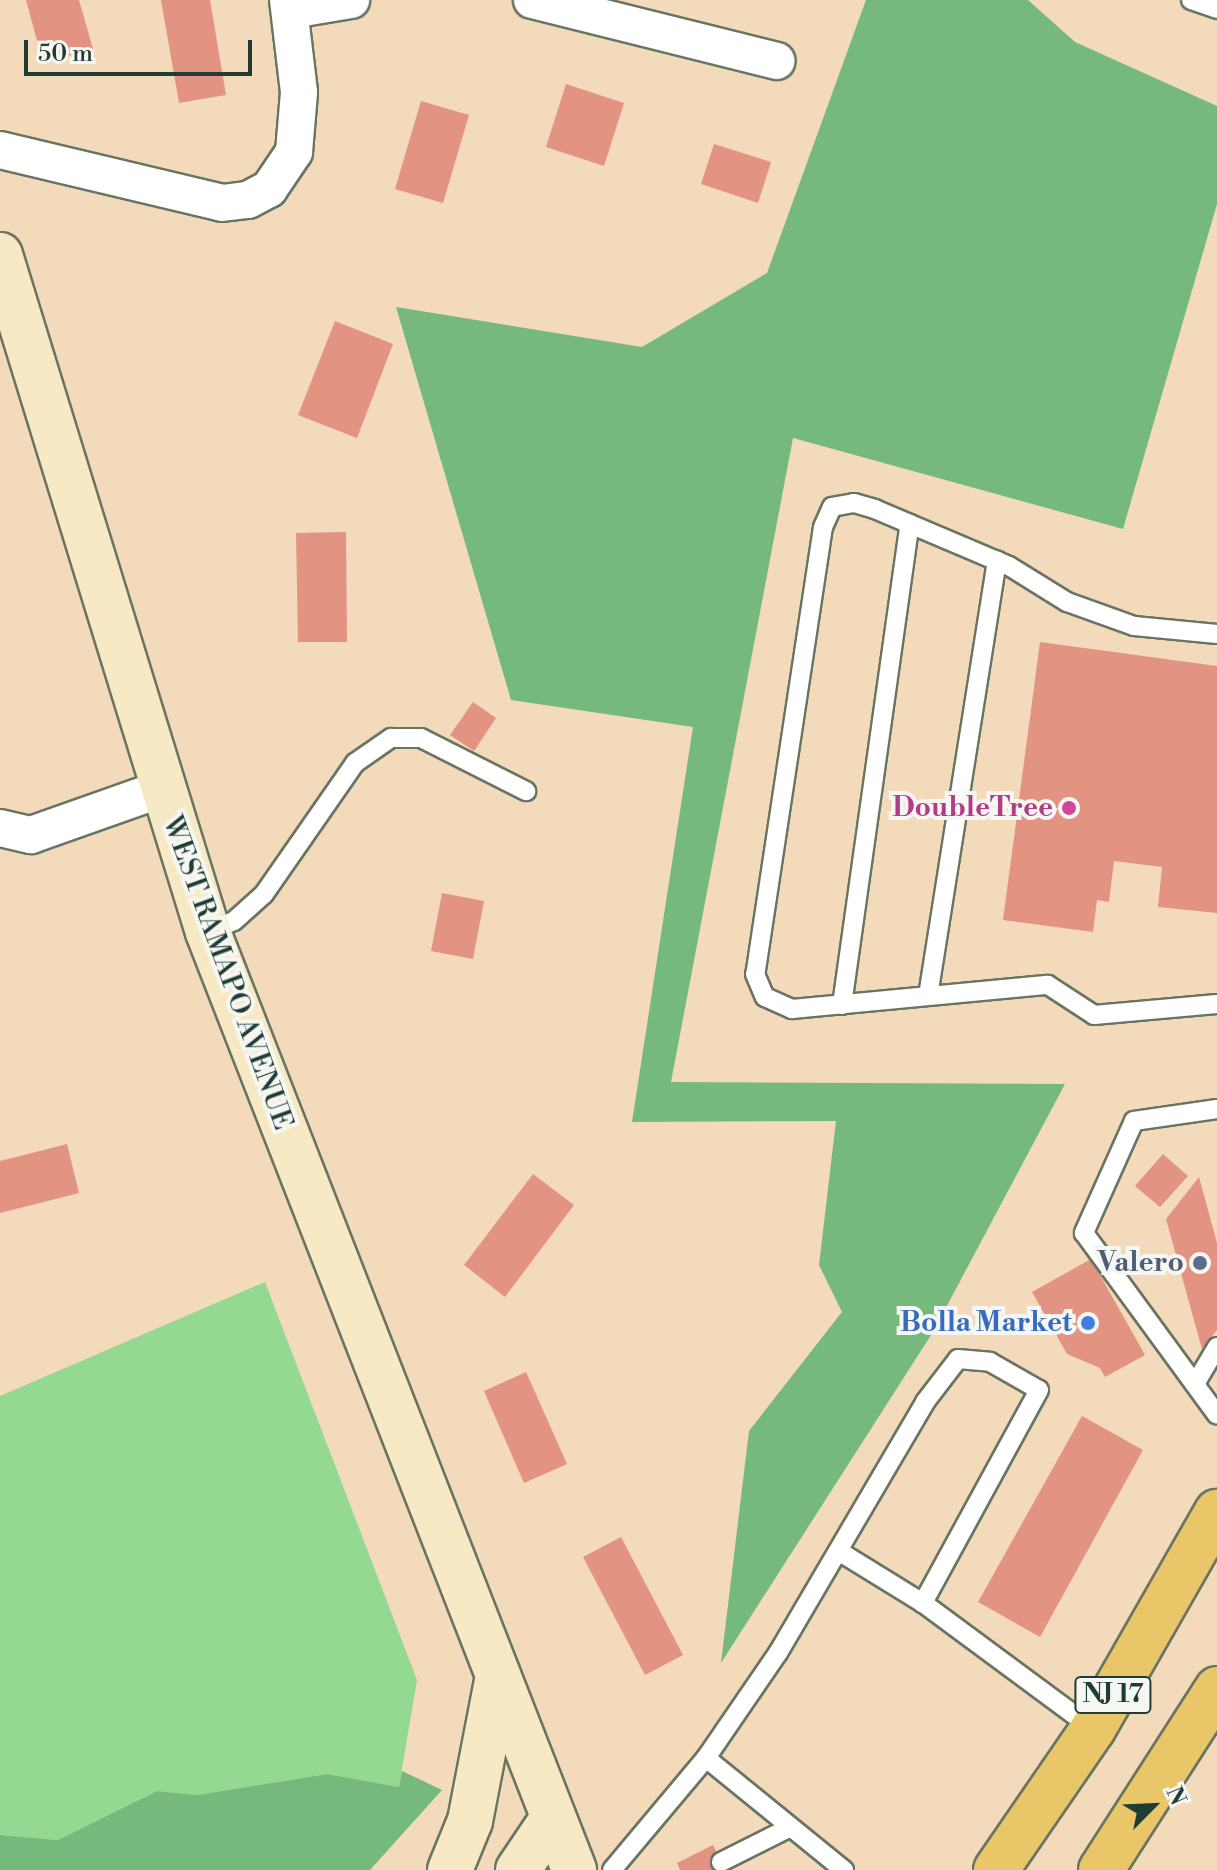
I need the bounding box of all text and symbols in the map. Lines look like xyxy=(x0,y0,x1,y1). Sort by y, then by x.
scale bar xyxy=(28,24,256,74)
text: 50 m xyxy=(38,39,93,69)
place label: DoubleTree xyxy=(892,791,1053,825)
marker: DoubleTree xyxy=(1060,799,1078,817)
street label: WEST RAMAPO AVENUE xyxy=(155,812,299,1134)
place label: Valero xyxy=(1098,1246,1184,1280)
marker: Valero xyxy=(1191,1254,1209,1272)
place label: Bolla Market xyxy=(900,1306,1072,1340)
marker: Bolla Market xyxy=(1079,1314,1097,1332)
road number: NJ 17 xyxy=(1073,1673,1153,1717)
north arrow xyxy=(1113,1766,1193,1846)
text: N xyxy=(1160,1783,1191,1809)

